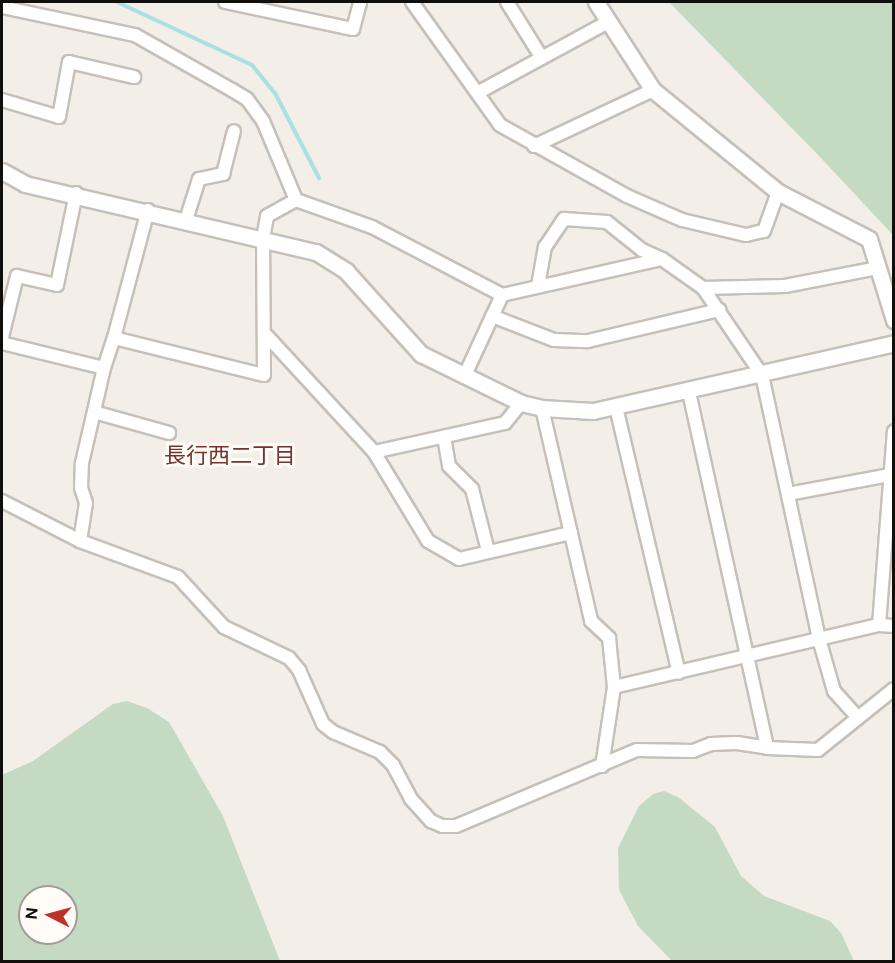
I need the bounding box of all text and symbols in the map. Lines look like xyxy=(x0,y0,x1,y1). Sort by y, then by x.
district label: 長行西二丁目 xyxy=(164,443,296,469)
north arrow xyxy=(18,885,78,945)
text: N xyxy=(21,906,43,920)

